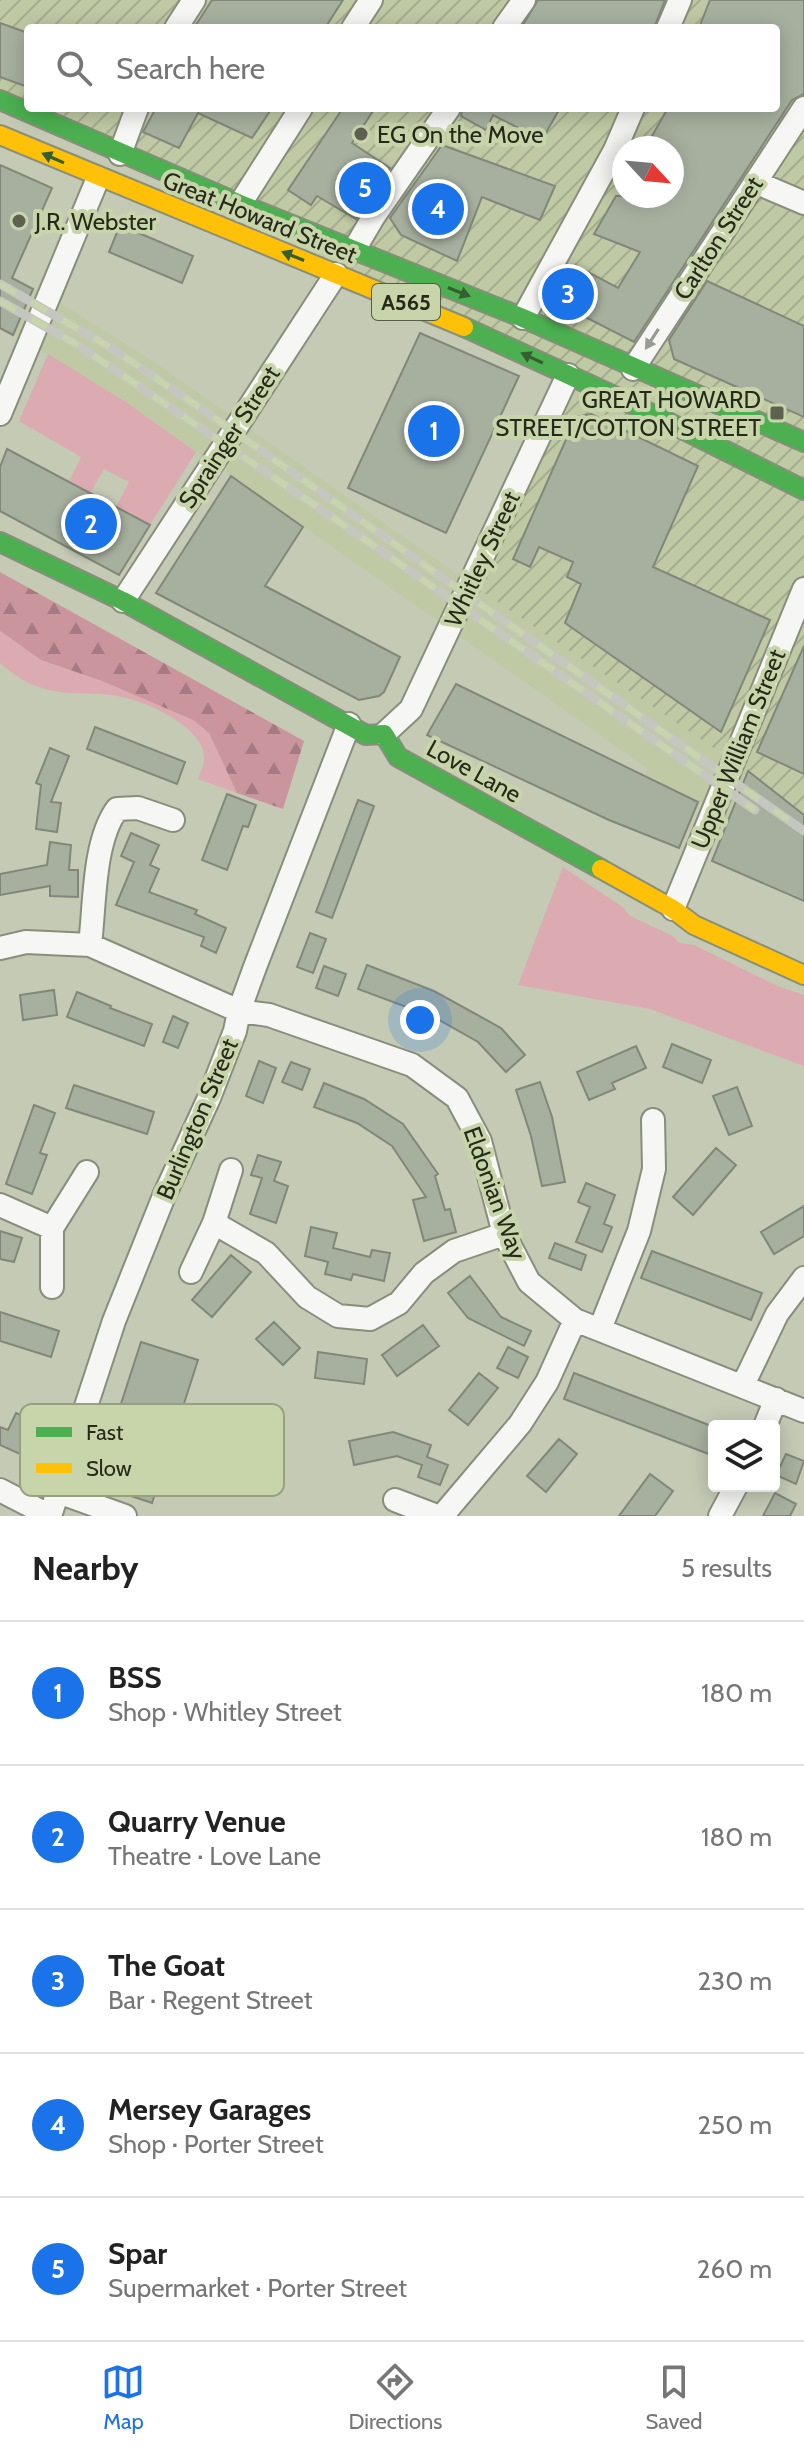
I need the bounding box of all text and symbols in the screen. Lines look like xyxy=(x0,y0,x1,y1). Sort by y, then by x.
search box xyxy=(24,24,780,112)
icon: search xyxy=(52,46,96,90)
text: Search here xyxy=(116,50,265,87)
place label: EG On the Move xyxy=(377,120,544,149)
marker: EG On the Move xyxy=(352,125,370,143)
north arrow xyxy=(612,136,684,208)
one-way arrow xyxy=(41,151,64,165)
pin: 5 xyxy=(339,158,391,218)
street label: Great Howard Street xyxy=(159,165,361,269)
street label: Carlton Street xyxy=(667,171,769,305)
pin: 4 xyxy=(412,179,464,239)
place label: J.R. Webster xyxy=(34,207,157,236)
marker: J.R. Webster xyxy=(10,212,28,230)
one-way arrow xyxy=(281,249,305,262)
pin: 3 xyxy=(542,264,594,324)
road number: A565 xyxy=(372,284,440,320)
one-way arrow xyxy=(447,286,471,299)
one-way arrow xyxy=(646,328,660,350)
one-way arrow xyxy=(521,351,544,365)
street label: Sprainger Street xyxy=(172,361,286,513)
place label: GREAT HOWARD STREET/COTTON STREET xyxy=(495,385,761,442)
pin: 1 xyxy=(408,401,460,461)
marker: GREAT HOWARD STREET/COTTON STREET xyxy=(768,404,786,422)
street label: Whitley Street xyxy=(438,487,526,631)
pin: 2 xyxy=(65,494,117,554)
street label: Upper William Street xyxy=(685,645,791,853)
street label: Love Lane xyxy=(422,733,526,809)
your location xyxy=(400,1000,440,1040)
street label: Burlington Street xyxy=(150,1034,244,1204)
street label: Eldonian Way xyxy=(458,1123,532,1263)
legend xyxy=(20,1404,284,1496)
text: Fast xyxy=(86,1419,124,1446)
map controls xyxy=(708,1420,780,1492)
button: layers xyxy=(708,1420,780,1492)
text: Slow xyxy=(86,1455,132,1482)
text: Nearby xyxy=(32,1547,139,1589)
text: 5 results xyxy=(681,1552,772,1584)
text: BSS xyxy=(108,1659,162,1696)
text: 1 xyxy=(53,1677,63,1709)
text: 180 m xyxy=(701,1677,772,1709)
text: Shop · Whitley Street xyxy=(108,1696,342,1728)
text: Quarry Venue xyxy=(108,1803,286,1840)
text: 2 xyxy=(51,1821,65,1853)
text: 180 m xyxy=(701,1821,772,1853)
text: Theatre · Love Lane xyxy=(108,1840,321,1872)
text: The Goat xyxy=(108,1947,225,1984)
text: 3 xyxy=(51,1965,65,1997)
text: 230 m xyxy=(698,1965,772,1997)
text: Bar · Regent Street xyxy=(108,1984,313,2016)
text: Mersey Garages xyxy=(108,2091,311,2128)
text: 4 xyxy=(50,2109,66,2141)
text: 250 m xyxy=(698,2109,772,2141)
text: Shop · Porter Street xyxy=(108,2128,324,2160)
text: Spar xyxy=(108,2235,167,2272)
text: 5 xyxy=(51,2253,65,2285)
text: 260 m xyxy=(697,2253,772,2285)
text: Supermarket · Porter Street xyxy=(108,2272,407,2304)
tab: Map xyxy=(101,2360,145,2435)
tab: Directions xyxy=(348,2360,442,2435)
tab: Saved xyxy=(645,2360,703,2435)

